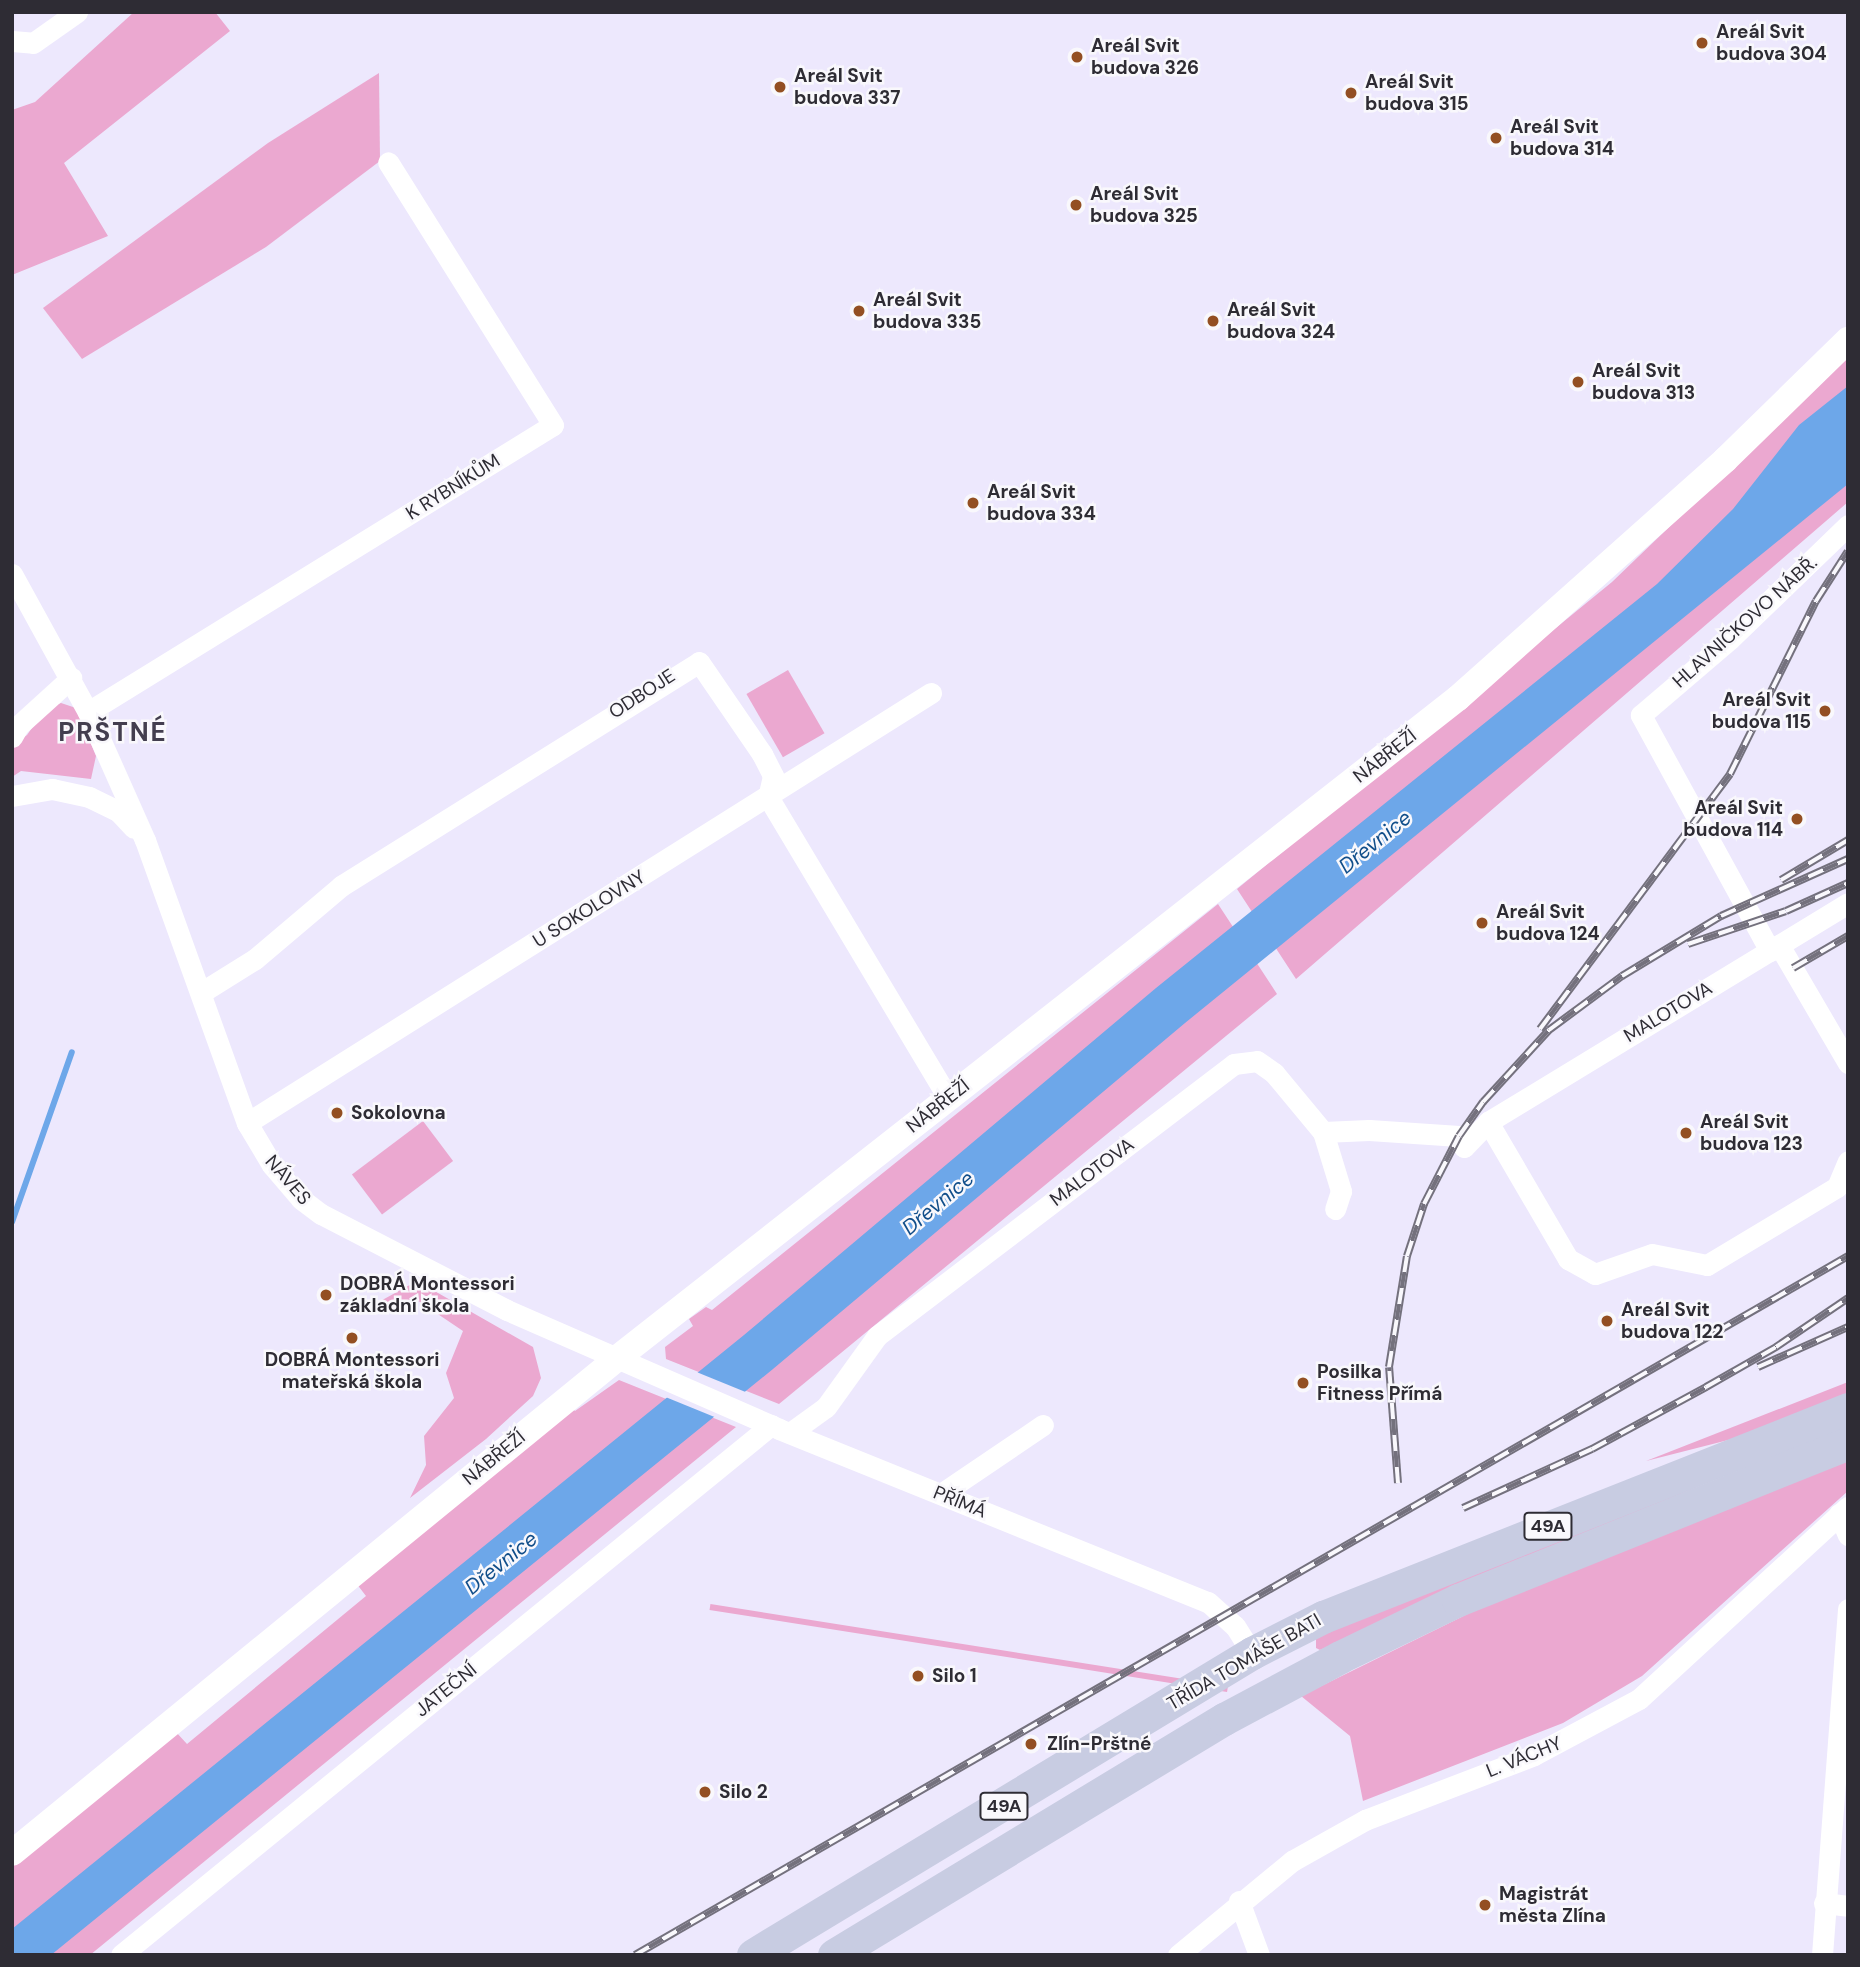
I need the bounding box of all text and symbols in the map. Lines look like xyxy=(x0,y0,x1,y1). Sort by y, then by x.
place label: Areál Svit budova 304 xyxy=(1716,21,1827,65)
place label: Areál Svit budova 326 xyxy=(1091,35,1199,79)
marker: Areál Svit budova 304 xyxy=(1694,35,1710,51)
marker: Areál Svit budova 326 xyxy=(1069,49,1085,65)
place label: Areál Svit budova 337 xyxy=(794,65,900,109)
place label: Areál Svit budova 315 xyxy=(1365,71,1469,115)
marker: Areál Svit budova 337 xyxy=(772,79,788,95)
marker: Areál Svit budova 315 xyxy=(1343,85,1359,101)
place label: Areál Svit budova 314 xyxy=(1510,116,1614,160)
marker: Areál Svit budova 314 xyxy=(1488,130,1504,146)
place label: Areál Svit budova 325 xyxy=(1090,183,1198,227)
marker: Areál Svit budova 325 xyxy=(1068,197,1084,213)
place label: Areál Svit budova 335 xyxy=(873,289,981,333)
place label: Areál Svit budova 324 xyxy=(1227,299,1335,343)
marker: Areál Svit budova 335 xyxy=(851,303,867,319)
marker: Areál Svit budova 324 xyxy=(1205,313,1221,329)
place label: Areál Svit budova 313 xyxy=(1592,360,1695,404)
marker: Areál Svit budova 313 xyxy=(1570,374,1586,390)
street label: K RYBNÍKŮM xyxy=(402,449,504,525)
place label: Areál Svit budova 334 xyxy=(987,481,1096,525)
marker: Areál Svit budova 334 xyxy=(965,495,981,511)
street label: HLAVNIČKOVO NÁBŘ. xyxy=(1668,551,1822,693)
street label: ODBOJE xyxy=(605,664,679,724)
place label: Areál Svit budova 115 xyxy=(1712,689,1811,733)
marker: Areál Svit budova 115 xyxy=(1817,703,1833,719)
district label: PRŠTNÉ xyxy=(59,717,167,749)
street label: NÁBŘEŽÍ xyxy=(1349,724,1421,788)
place label: Areál Svit budova 114 xyxy=(1683,797,1783,841)
water label: Dřevnice xyxy=(1334,805,1416,879)
marker: Areál Svit budova 114 xyxy=(1789,811,1805,827)
street label: U SOKOLOVNY xyxy=(529,865,649,953)
place label: Areál Svit budova 124 xyxy=(1496,901,1600,945)
marker: Areál Svit budova 124 xyxy=(1474,915,1490,931)
street label: MALOTOVA xyxy=(1620,977,1716,1047)
street label: NÁBŘEŽÍ xyxy=(902,1074,974,1138)
place label: Sokolovna xyxy=(351,1102,446,1124)
marker: Sokolovna xyxy=(329,1105,345,1121)
place label: Areál Svit budova 123 xyxy=(1700,1111,1803,1155)
marker: Areál Svit budova 123 xyxy=(1678,1125,1694,1141)
street label: MALOTOVA xyxy=(1046,1133,1138,1211)
street label: NÁVES xyxy=(260,1150,316,1210)
water label: Dřevnice xyxy=(897,1166,979,1240)
place label: DOBRÁ Montessori základní škola xyxy=(340,1273,515,1317)
marker: DOBRÁ Montessori základní škola xyxy=(318,1287,334,1303)
place label: Areál Svit budova 122 xyxy=(1621,1299,1723,1343)
marker: Areál Svit budova 122 xyxy=(1599,1313,1615,1329)
marker: DOBRÁ Montessori mateřská škola xyxy=(344,1330,360,1346)
place label: DOBRÁ Montessori mateřská škola xyxy=(265,1349,439,1393)
place label: Posilka Fitness Přímá xyxy=(1317,1361,1442,1405)
marker: Posilka Fitness Přímá xyxy=(1295,1375,1311,1391)
street label: NÁBŘEŽÍ xyxy=(458,1426,530,1490)
street label: PŘÍMÁ xyxy=(930,1481,990,1523)
road number: 49A xyxy=(1522,1512,1574,1540)
water label: Dřevnice xyxy=(460,1526,542,1600)
street label: TŘÍDA TOMÁŠE BATI xyxy=(1163,1609,1325,1715)
street label: JATEČNÍ xyxy=(411,1658,481,1722)
place label: Silo 1 xyxy=(932,1665,977,1687)
marker: Silo 1 xyxy=(910,1668,926,1684)
street label: L. VÁCHY xyxy=(1483,1732,1565,1782)
place label: Zlín-Prštné xyxy=(1047,1733,1151,1755)
marker: Zlín-Prštné xyxy=(1021,1734,1041,1754)
place label: Silo 2 xyxy=(719,1781,768,1803)
marker: Silo 2 xyxy=(697,1784,713,1800)
road number: 49A xyxy=(978,1792,1030,1820)
place label: Magistrát města Zlína xyxy=(1499,1883,1606,1927)
marker: Magistrát města Zlína xyxy=(1477,1897,1493,1913)

